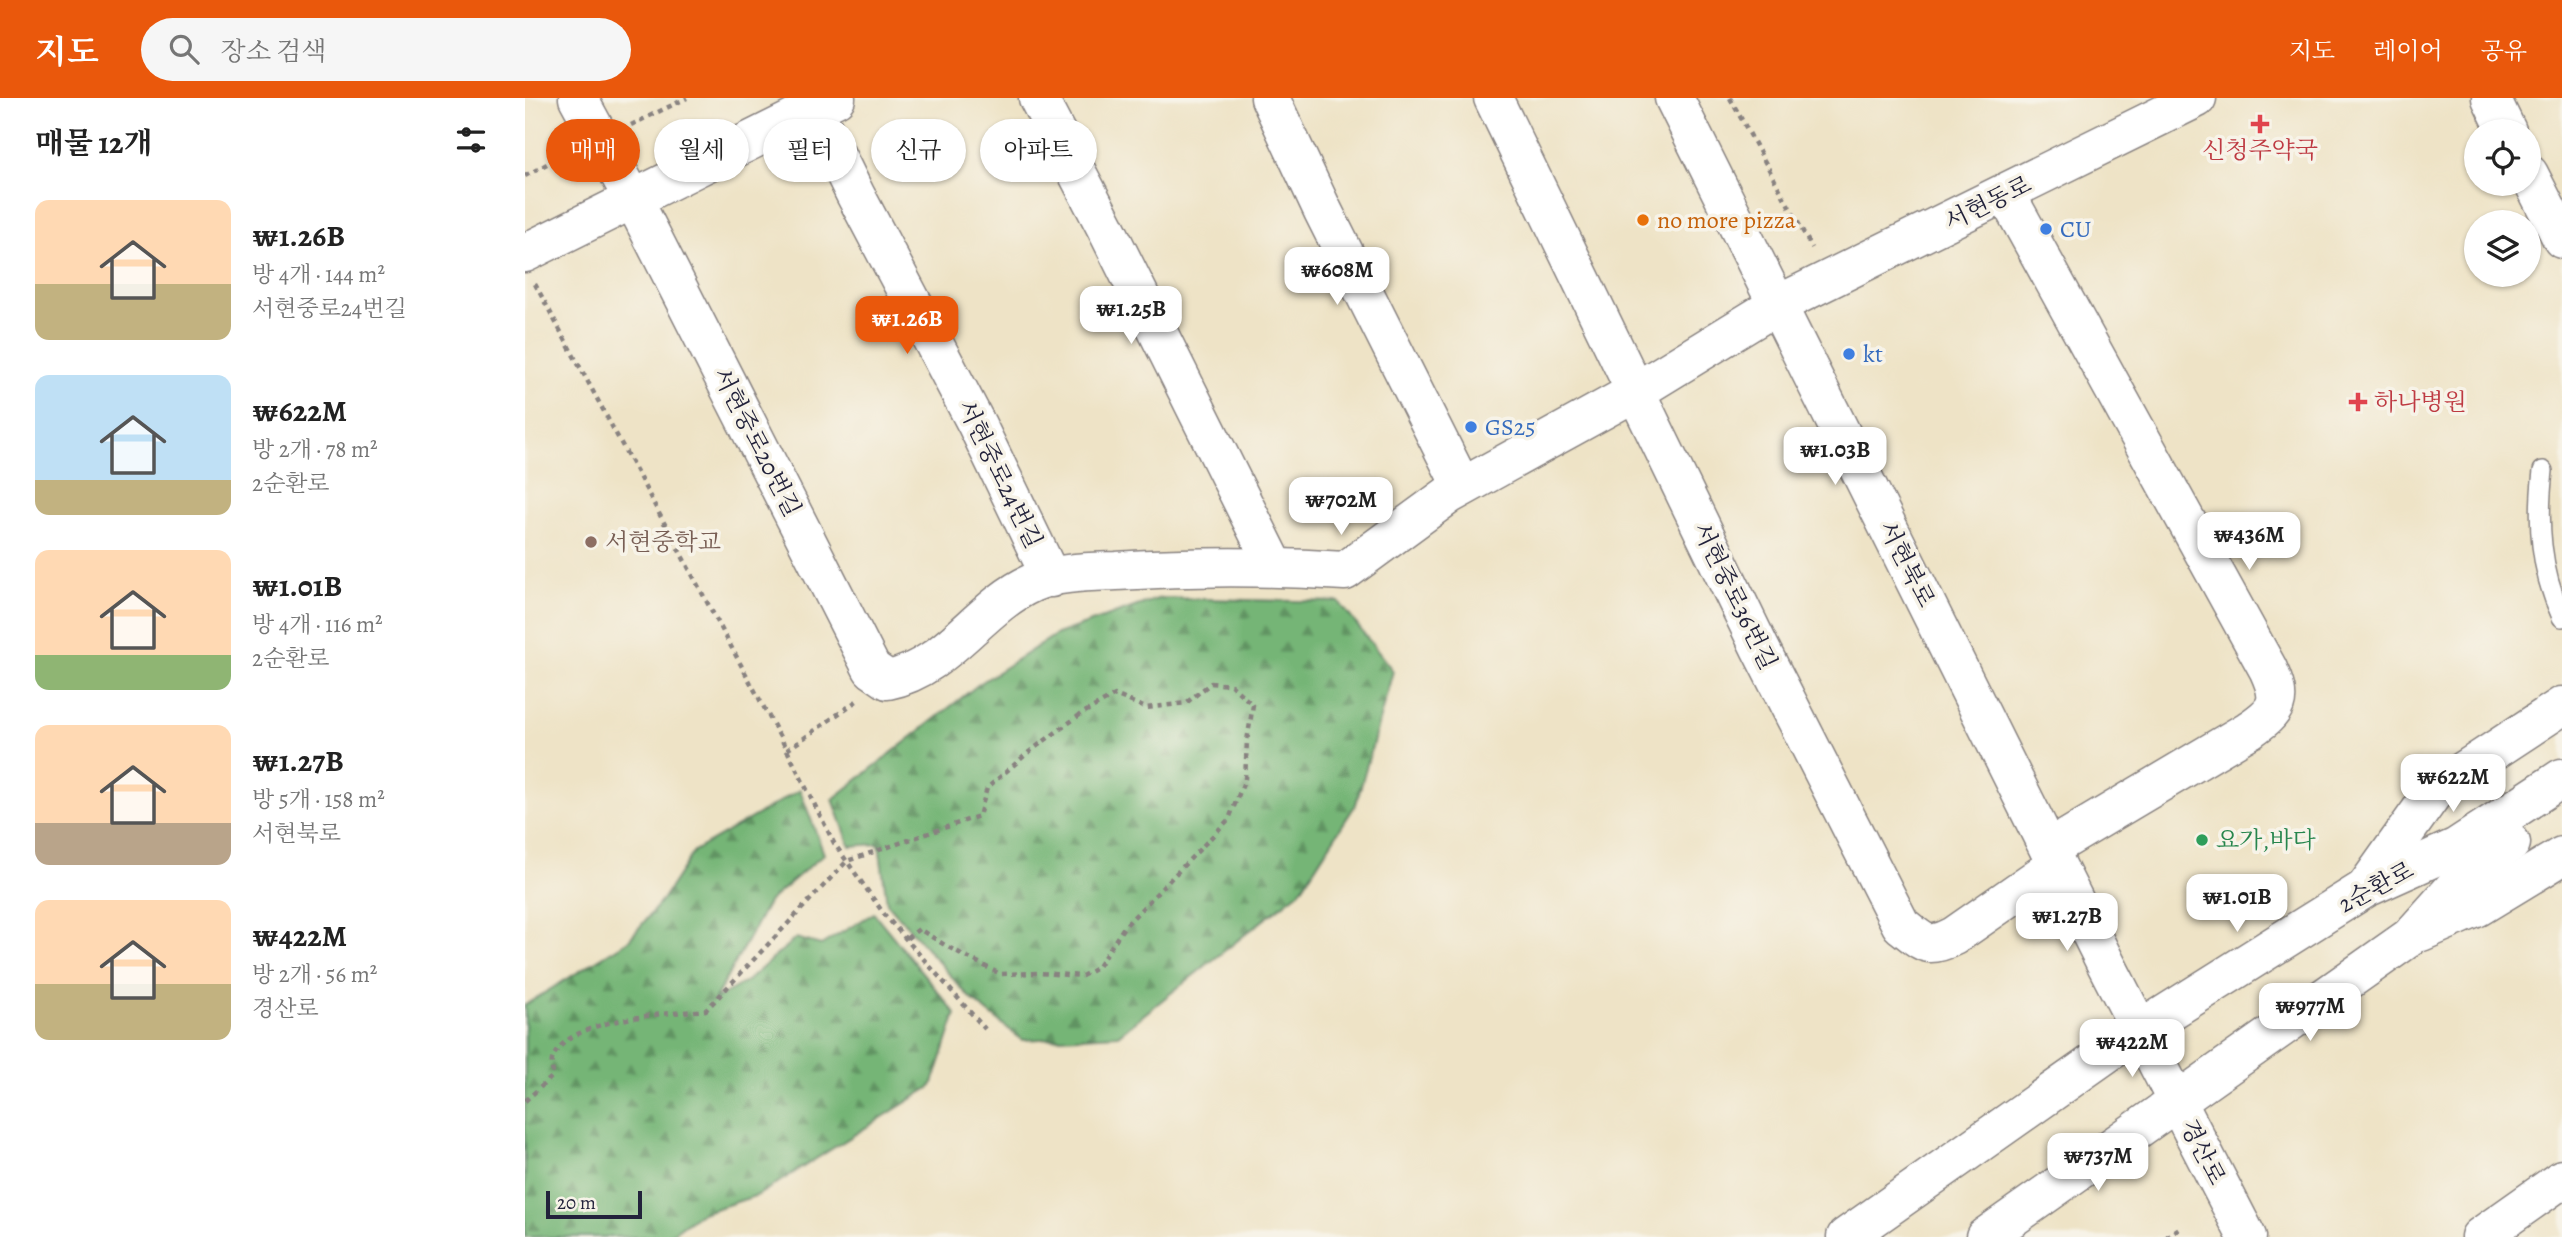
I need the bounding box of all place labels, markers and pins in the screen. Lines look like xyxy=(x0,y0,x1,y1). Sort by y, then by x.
marker: 신청주약국 xyxy=(2252,116,2268,132)
place label: 신청주약국 xyxy=(2202,134,2318,166)
place label: no more pizza xyxy=(1657,204,1797,236)
marker: no more pizza xyxy=(1635,212,1651,228)
place label: CU xyxy=(2060,213,2091,245)
marker: CU xyxy=(2038,221,2054,237)
pin: ₩608M xyxy=(1288,248,1386,307)
pin: ₩1.25B xyxy=(1074,286,1188,346)
pin: ₩1.26B xyxy=(850,296,964,356)
place label: kt xyxy=(1863,338,1883,370)
marker: kt xyxy=(1841,346,1857,362)
place label: 하나병원 xyxy=(2374,386,2467,418)
marker: 하나병원 xyxy=(2348,392,2368,412)
place label: GS25 xyxy=(1485,411,1535,443)
marker: GS25 xyxy=(1463,419,1479,435)
pin: ₩1.03B xyxy=(1778,428,1892,487)
pin: ₩702M xyxy=(1292,478,1390,537)
pin: ₩436M xyxy=(2200,512,2298,572)
place label: 서현중학교 xyxy=(605,526,721,558)
marker: 서현중학교 xyxy=(583,534,599,550)
pin: ₩622M xyxy=(2404,754,2502,814)
place label: 요가,바다 xyxy=(2216,824,2317,856)
marker: 요가,바다 xyxy=(2194,832,2210,848)
pin: ₩1.01B xyxy=(2180,874,2294,934)
pin: ₩1.27B xyxy=(2010,894,2124,953)
pin: ₩977M xyxy=(2261,984,2359,1043)
pin: ₩422M xyxy=(2083,1020,2181,1079)
pin: ₩737M xyxy=(2049,1134,2147,1193)

